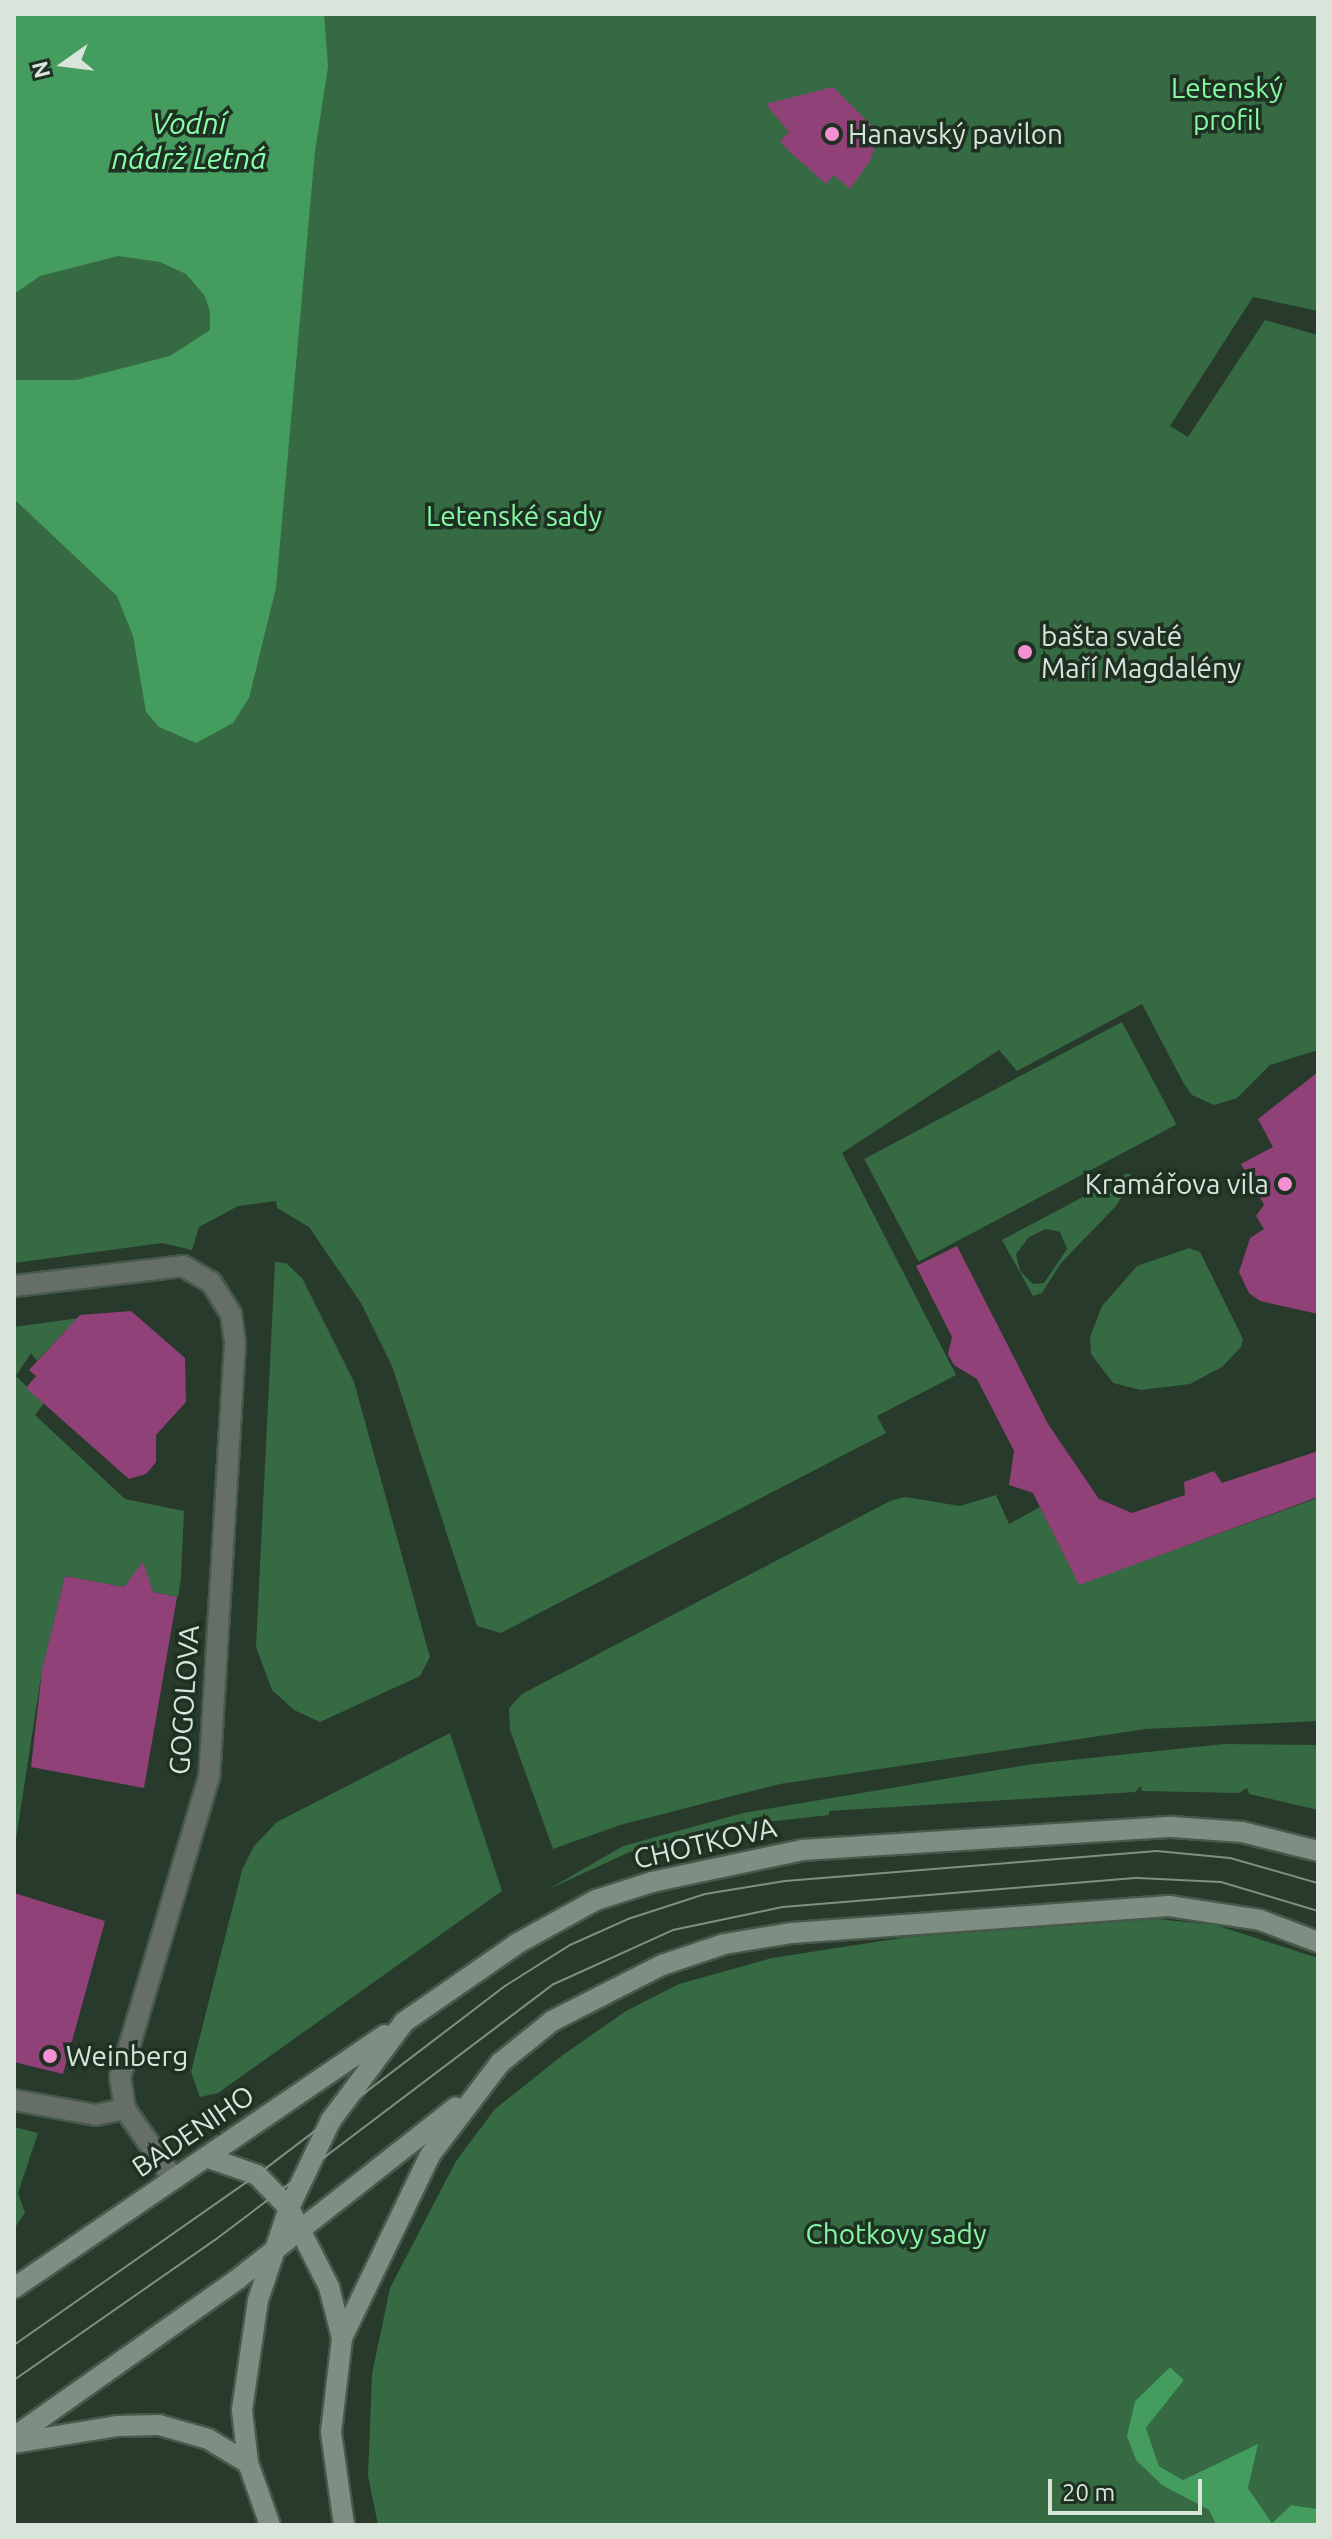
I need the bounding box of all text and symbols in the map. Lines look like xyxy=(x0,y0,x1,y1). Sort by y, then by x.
north arrow xyxy=(24,24,104,104)
text: N xyxy=(26,59,54,81)
park label: Letenský profil xyxy=(1171,71,1283,137)
water label: Vodní nádrž Letná xyxy=(112,105,266,176)
place label: Hanavský pavilon xyxy=(848,117,1063,151)
marker: Hanavský pavilon xyxy=(823,125,841,143)
park label: Letenské sady xyxy=(426,499,602,533)
place label: bašta svaté Maří Magdalény xyxy=(1041,619,1241,685)
marker: bašta svaté Maří Magdalény xyxy=(1016,643,1034,661)
place label: Kramářova vila xyxy=(1085,1167,1269,1201)
marker: Kramářova vila xyxy=(1276,1175,1294,1193)
street label: GOGOLOVA xyxy=(162,1624,206,1776)
street label: CHOTKOVA xyxy=(630,1810,780,1876)
place label: Weinberg xyxy=(66,2039,188,2073)
marker: Weinberg xyxy=(41,2047,59,2065)
street label: BADENIHO xyxy=(126,2078,260,2184)
park label: Chotkovy sady xyxy=(806,2217,986,2251)
scale bar xyxy=(1052,2463,1206,2513)
text: 20 m xyxy=(1062,2479,1115,2506)

